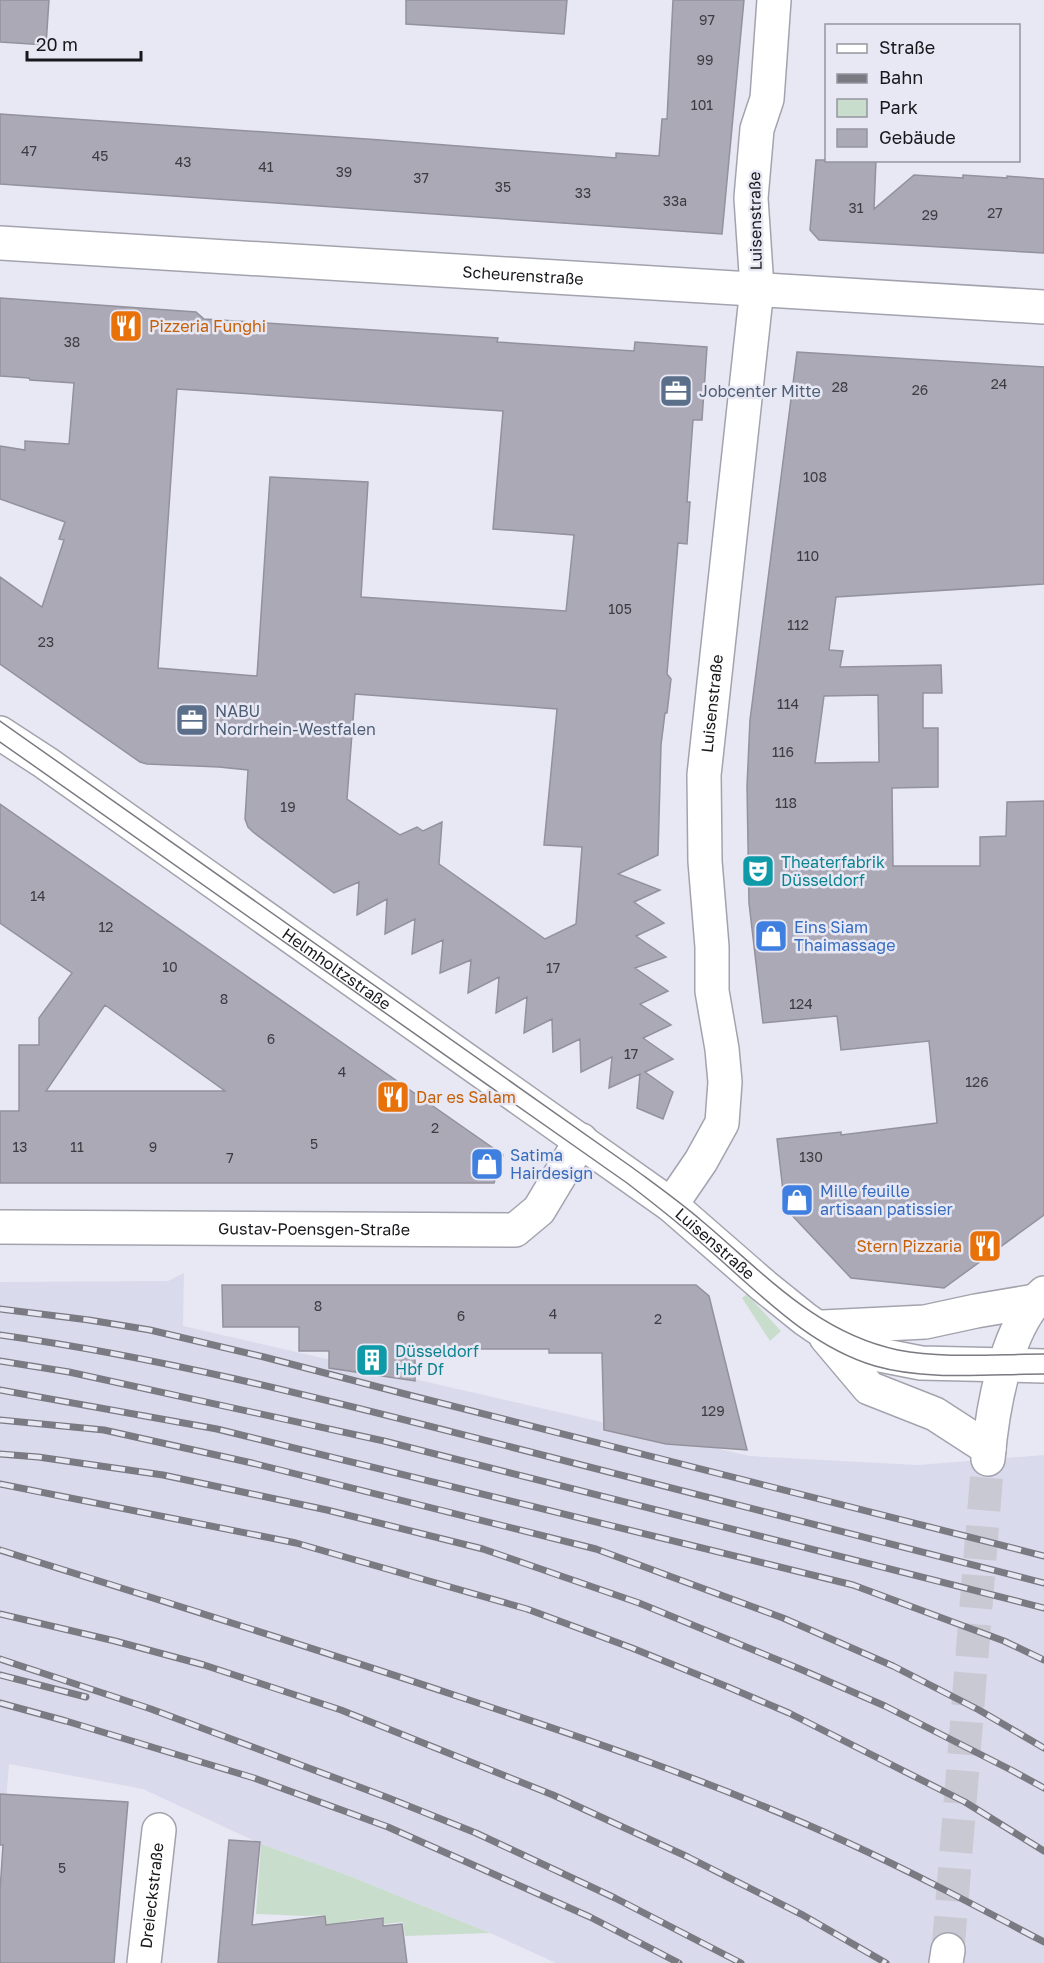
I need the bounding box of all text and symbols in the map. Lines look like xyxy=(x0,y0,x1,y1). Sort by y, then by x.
house number: 97 xyxy=(699,11,715,28)
scale bar xyxy=(27,24,141,62)
legend xyxy=(825,24,1020,162)
text: 20 m xyxy=(36,33,78,55)
text: Straße xyxy=(879,36,935,58)
house number: 99 xyxy=(697,51,713,68)
text: Bahn xyxy=(879,66,923,88)
house number: 101 xyxy=(691,96,713,113)
text: Park xyxy=(879,96,918,118)
text: Gebäude xyxy=(879,126,956,148)
house number: 47 xyxy=(21,142,37,159)
house number: 45 xyxy=(92,147,108,164)
house number: 43 xyxy=(175,153,191,170)
house number: 41 xyxy=(258,158,274,175)
house number: 39 xyxy=(336,163,352,180)
house number: 37 xyxy=(413,169,429,186)
street label: Luisenstraße xyxy=(744,171,766,271)
house number: 35 xyxy=(495,178,511,195)
house number: 33 xyxy=(575,184,591,201)
house number: 33a xyxy=(663,192,687,209)
house number: 31 xyxy=(849,199,864,216)
house number: 27 xyxy=(987,204,1003,221)
house number: 29 xyxy=(922,206,938,223)
street label: Scheurenstraße xyxy=(462,261,584,289)
restaurant icon: Pizzeria Funghi xyxy=(108,308,144,344)
place label: Pizzeria Funghi xyxy=(149,316,266,336)
house number: 38 xyxy=(64,333,80,350)
office icon: Jobcenter Mitte xyxy=(658,373,694,409)
house number: 24 xyxy=(991,375,1007,392)
house number: 28 xyxy=(832,378,848,395)
place label: Jobcenter Mitte xyxy=(699,381,821,401)
house number: 26 xyxy=(912,381,928,398)
house number: 108 xyxy=(803,468,827,485)
house number: 110 xyxy=(797,547,819,564)
house number: 105 xyxy=(608,600,632,617)
house number: 112 xyxy=(787,616,809,633)
house number: 23 xyxy=(38,633,54,650)
street label: Luisenstraße xyxy=(696,653,727,754)
house number: 114 xyxy=(777,695,799,712)
place label: NABU Nordrhein-Westfalen xyxy=(215,701,376,739)
office icon: NABU Nordrhein-Westfalen xyxy=(174,702,210,738)
house number: 116 xyxy=(772,743,794,760)
house number: 118 xyxy=(775,794,797,811)
house number: 19 xyxy=(280,798,296,815)
place label: Theaterfabrik Düsseldorf xyxy=(781,852,885,890)
theatre icon: Theaterfabrik Düsseldorf xyxy=(740,853,776,889)
house number: 14 xyxy=(30,887,46,904)
place label: Eins Siam Thaimassage xyxy=(794,917,895,955)
house number: 12 xyxy=(99,918,113,935)
shop icon: Eins Siam Thaimassage xyxy=(753,918,789,954)
street label: Helmholtzstraße xyxy=(278,923,395,1014)
house number: 10 xyxy=(162,958,178,975)
house number: 17 xyxy=(546,959,560,976)
house number: 8 xyxy=(220,990,228,1007)
house number: 124 xyxy=(789,995,813,1012)
house number: 6 xyxy=(267,1030,275,1047)
house number: 17 xyxy=(624,1045,638,1062)
house number: 4 xyxy=(338,1063,346,1080)
house number: 126 xyxy=(965,1073,989,1090)
restaurant icon: Dar es Salam xyxy=(375,1079,411,1115)
place label: Dar es Salam xyxy=(416,1087,516,1107)
house number: 2 xyxy=(431,1119,439,1136)
house number: 5 xyxy=(310,1135,318,1152)
house number: 13 xyxy=(13,1138,27,1155)
house number: 11 xyxy=(70,1138,84,1155)
house number: 9 xyxy=(149,1138,157,1155)
place label: Satima Hairdesign xyxy=(510,1145,593,1183)
shop icon: Satima Hairdesign xyxy=(469,1146,505,1182)
house number: 130 xyxy=(799,1148,823,1165)
house number: 7 xyxy=(226,1149,234,1166)
place label: Mille feuille artisaan patissier xyxy=(820,1181,953,1219)
shop icon: Mille feuille artisaan patissier xyxy=(779,1182,815,1218)
street label: Luisenstraße xyxy=(671,1203,759,1284)
street label: Gustav-Poensgen-Straße xyxy=(218,1218,410,1239)
restaurant icon: Stern Pizzaria xyxy=(967,1228,1003,1264)
place label: Stern Pizzaria xyxy=(856,1236,962,1256)
house number: 8 xyxy=(314,1297,322,1314)
house number: 4 xyxy=(549,1305,557,1322)
house number: 6 xyxy=(457,1307,465,1324)
house number: 2 xyxy=(654,1310,662,1327)
place label: Düsseldorf Hbf Df xyxy=(395,1341,479,1379)
building icon: Düsseldorf Hbf Df xyxy=(354,1342,390,1378)
house number: 129 xyxy=(701,1402,725,1419)
street label: Dreieckstraße xyxy=(136,1841,168,1949)
house number: 5 xyxy=(58,1859,66,1876)

